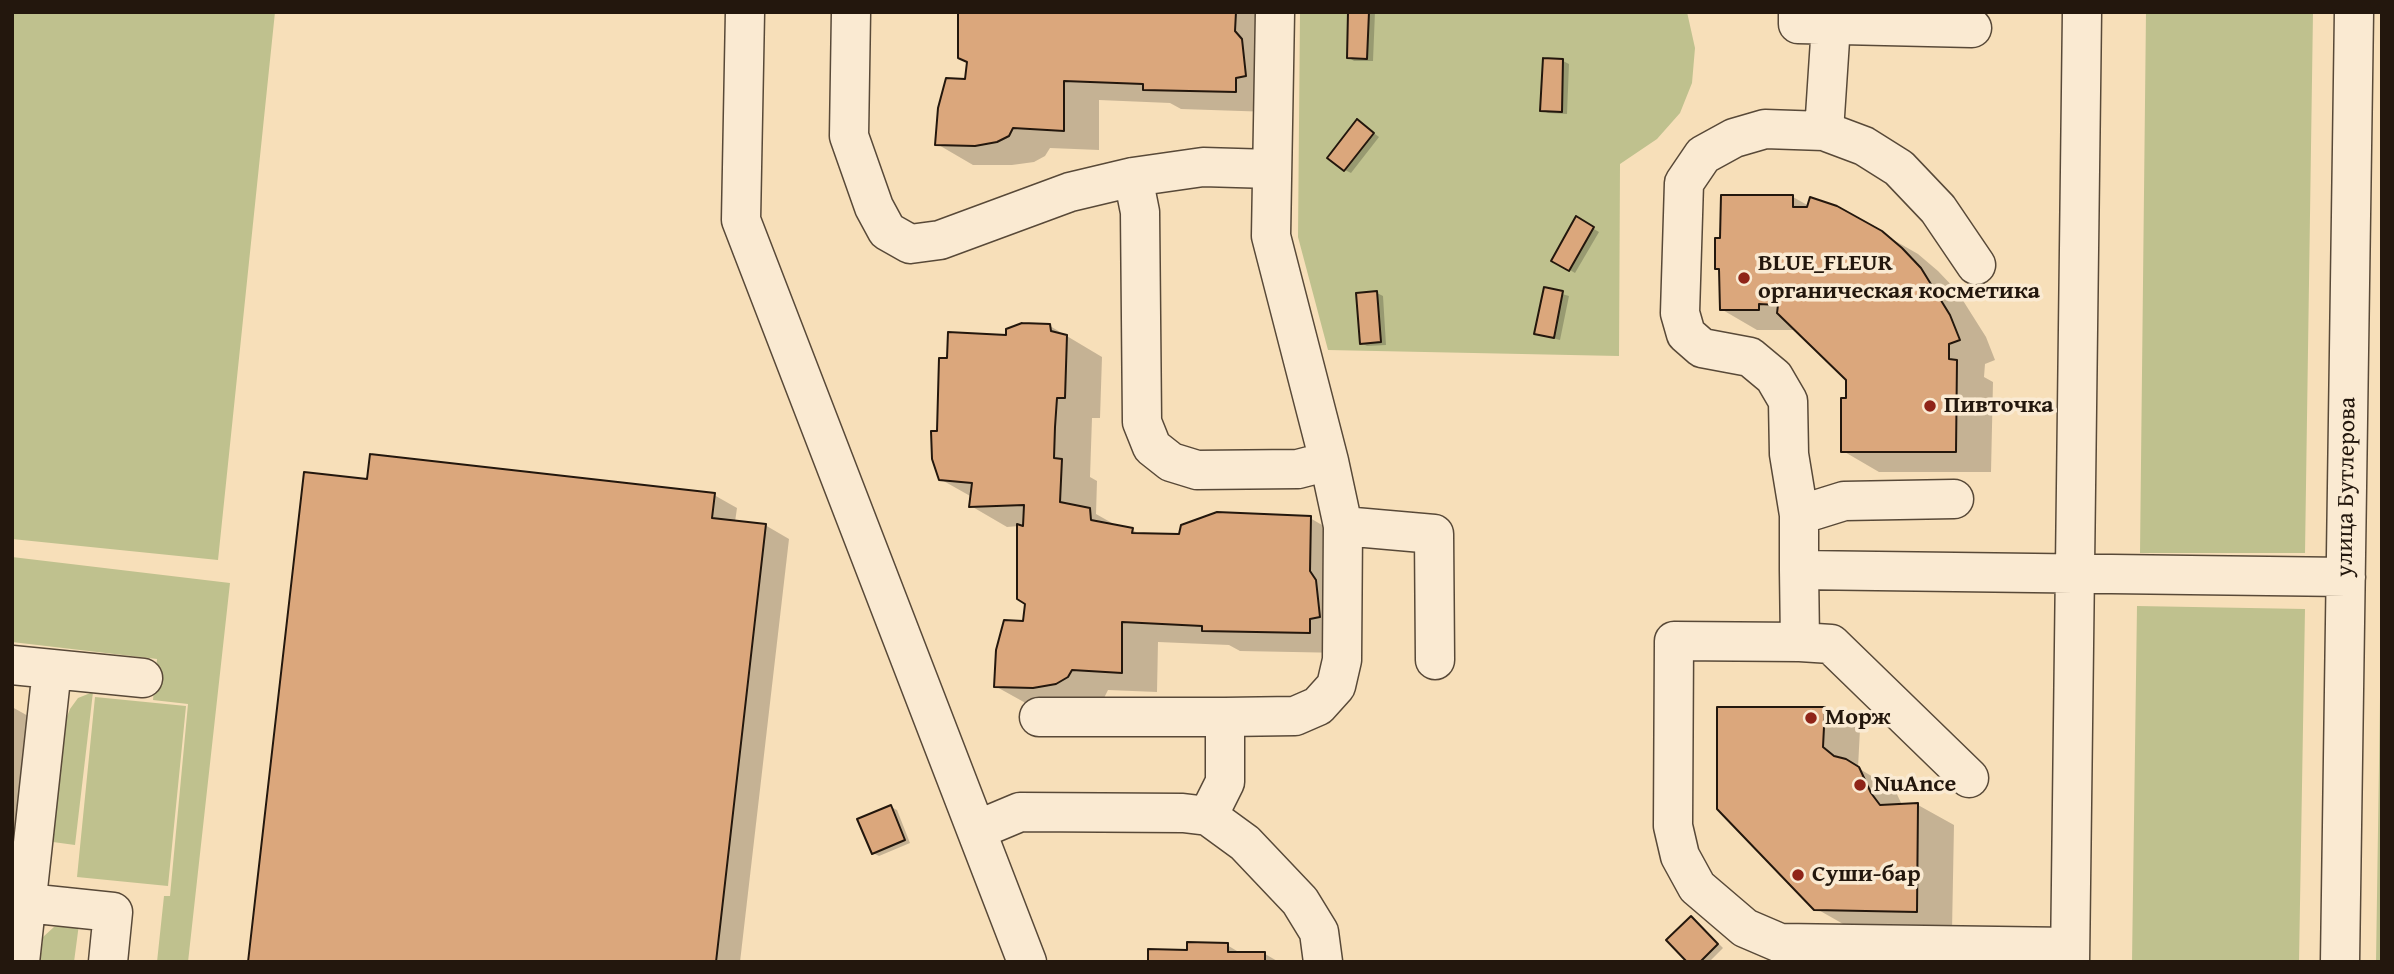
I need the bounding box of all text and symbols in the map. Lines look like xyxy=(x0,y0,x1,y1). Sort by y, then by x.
place label: BLUE_FLEUR органическая косметика xyxy=(1758,250,2040,306)
marker: BLUE_FLEUR органическая косметика xyxy=(1736,270,1752,286)
place label: Пивточка xyxy=(1944,392,2054,420)
street label: улица Бутлерова xyxy=(2331,397,2363,577)
marker: Пивточка xyxy=(1922,398,1938,414)
place label: Морж xyxy=(1825,704,1891,732)
marker: Морж xyxy=(1803,710,1819,726)
place label: NuAnce xyxy=(1874,771,1956,799)
marker: NuAnce xyxy=(1852,777,1868,793)
place label: Суши-бар xyxy=(1812,861,1921,889)
marker: Суши-бар xyxy=(1790,867,1806,883)

